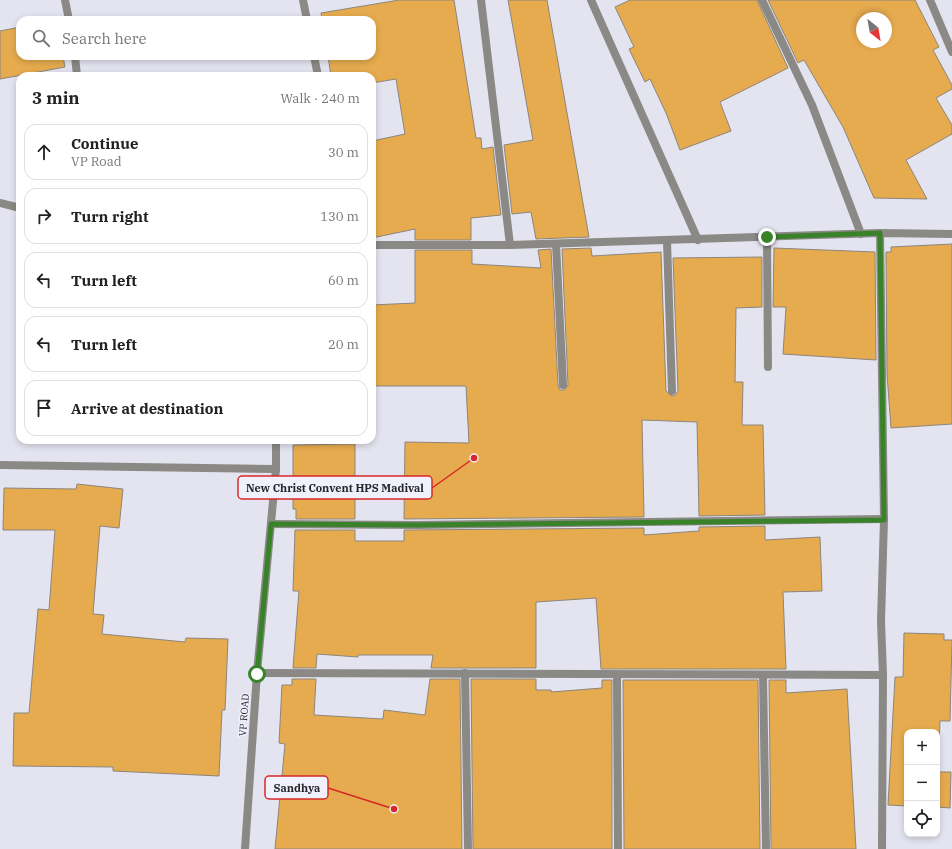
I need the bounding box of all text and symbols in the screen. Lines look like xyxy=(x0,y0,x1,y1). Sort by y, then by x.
north arrow xyxy=(856,12,892,48)
search box xyxy=(16,16,376,60)
icon: search xyxy=(30,27,52,49)
text: Search here xyxy=(62,29,147,48)
text: 3 min xyxy=(32,87,80,109)
text: Walk · 240 m xyxy=(281,90,360,107)
text: Continue xyxy=(71,134,138,153)
icon: ahead xyxy=(33,141,55,163)
text: 30 m xyxy=(328,144,359,161)
text: VP Road xyxy=(71,153,122,170)
icon: right xyxy=(33,205,55,227)
text: Turn right xyxy=(71,207,149,226)
text: 130 m xyxy=(320,208,359,225)
route end xyxy=(758,228,776,246)
icon: left xyxy=(33,269,55,291)
text: Turn left xyxy=(71,271,137,290)
text: 60 m xyxy=(328,272,359,289)
icon: left xyxy=(33,333,55,355)
text: Turn left xyxy=(71,335,137,354)
text: 20 m xyxy=(328,336,359,353)
icon: arrive xyxy=(33,397,55,419)
text: Arrive at destination xyxy=(71,399,223,418)
callout: New Christ Convent HPS Madival xyxy=(238,476,432,499)
text: New Christ Convent HPS Madival xyxy=(246,481,424,495)
route start xyxy=(248,665,266,683)
street label: VP ROAD xyxy=(236,693,252,737)
map controls xyxy=(904,729,940,837)
button: + xyxy=(904,729,940,765)
button: − xyxy=(904,765,940,801)
callout: Sandhya xyxy=(265,776,328,799)
text: Sandhya xyxy=(274,781,320,795)
button: locate xyxy=(904,801,940,837)

